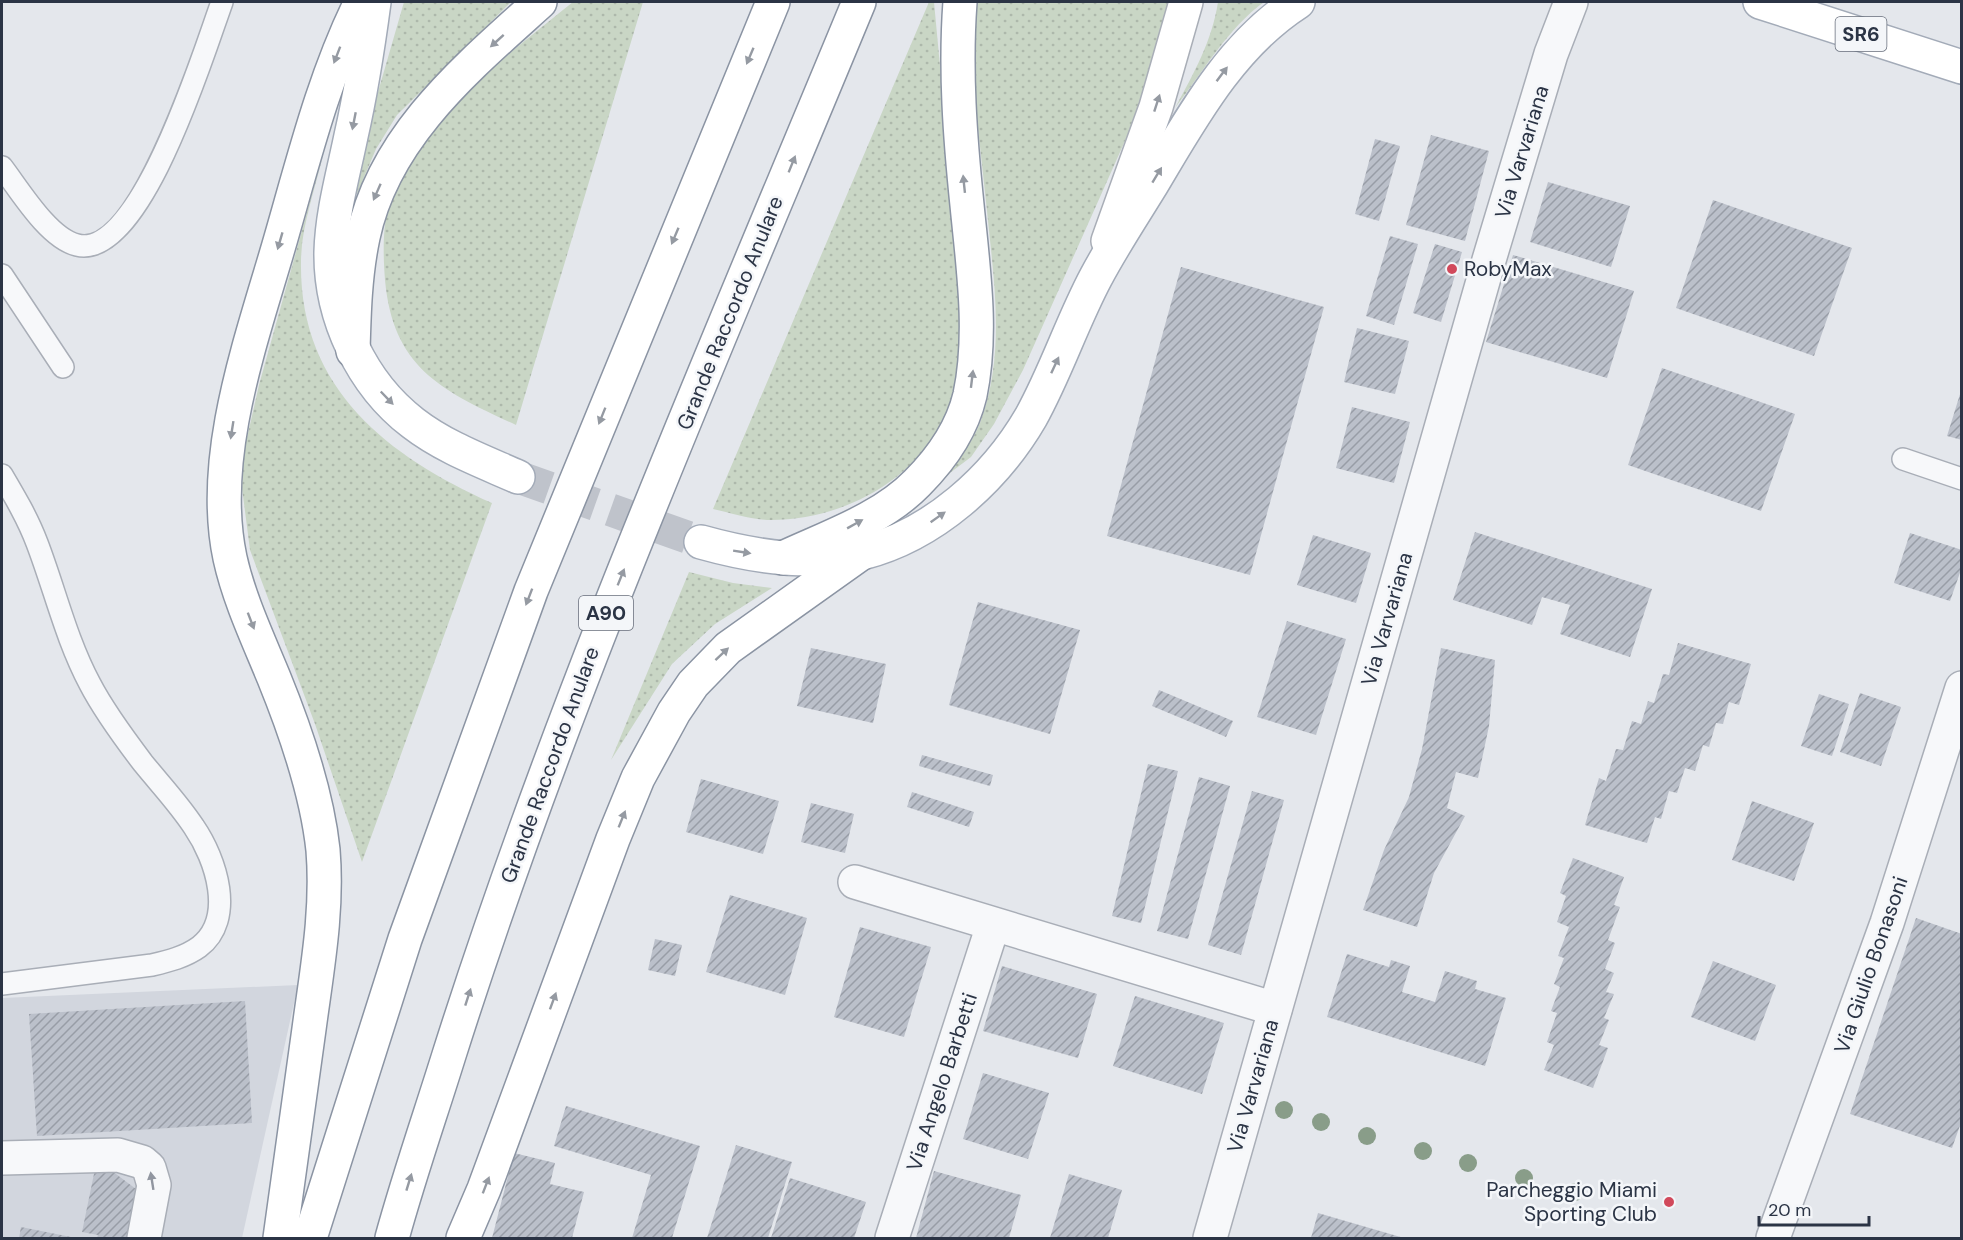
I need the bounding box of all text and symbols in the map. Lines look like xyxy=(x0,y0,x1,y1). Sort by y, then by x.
road number: SR6 xyxy=(1836,17,1886,51)
one-way arrow xyxy=(490,34,505,47)
one-way arrow xyxy=(332,46,342,64)
one-way arrow xyxy=(745,47,755,65)
one-way arrow xyxy=(1215,67,1227,82)
street label: Via Varvariana xyxy=(1488,82,1556,222)
one-way arrow xyxy=(1153,94,1162,112)
one-way arrow xyxy=(349,112,358,131)
one-way arrow xyxy=(787,154,797,172)
one-way arrow xyxy=(1152,167,1163,183)
one-way arrow xyxy=(960,175,969,194)
one-way arrow xyxy=(372,184,382,202)
street label: Grande Raccordo Anulare xyxy=(670,192,790,434)
one-way arrow xyxy=(670,227,680,245)
one-way arrow xyxy=(275,232,284,250)
place label: RobyMax xyxy=(1464,255,1552,283)
marker: RobyMax xyxy=(1445,262,1459,276)
one-way arrow xyxy=(1051,357,1060,374)
one-way arrow xyxy=(967,369,977,388)
one-way arrow xyxy=(380,391,394,406)
one-way arrow xyxy=(596,407,606,425)
one-way arrow xyxy=(227,421,236,440)
one-way arrow xyxy=(929,511,945,523)
one-way arrow xyxy=(847,519,864,529)
one-way arrow xyxy=(733,547,752,556)
street label: Via Varvariana xyxy=(1355,549,1419,689)
one-way arrow xyxy=(616,567,626,585)
one-way arrow xyxy=(524,588,533,606)
road number: A90 xyxy=(579,596,633,630)
one-way arrow xyxy=(246,612,256,630)
street label: Grande Raccordo Anulare xyxy=(494,643,606,887)
one-way arrow xyxy=(714,648,729,661)
one-way arrow xyxy=(617,810,627,828)
street label: Via Giulio Bonasoni xyxy=(1828,873,1914,1057)
one-way arrow xyxy=(464,988,473,1006)
street label: Via Angelo Barbetti xyxy=(900,989,984,1175)
one-way arrow xyxy=(548,992,558,1010)
street label: Via Varvariana xyxy=(1221,1016,1285,1156)
one-way arrow xyxy=(147,1171,156,1190)
one-way arrow xyxy=(405,1173,414,1191)
one-way arrow xyxy=(481,1175,491,1193)
place label: Parcheggio Miami Sporting Club xyxy=(1486,1176,1657,1228)
scale bar xyxy=(1759,1189,1868,1227)
marker: Parcheggio Miami Sporting Club xyxy=(1662,1195,1676,1209)
text: 20 m xyxy=(1768,1198,1811,1222)

